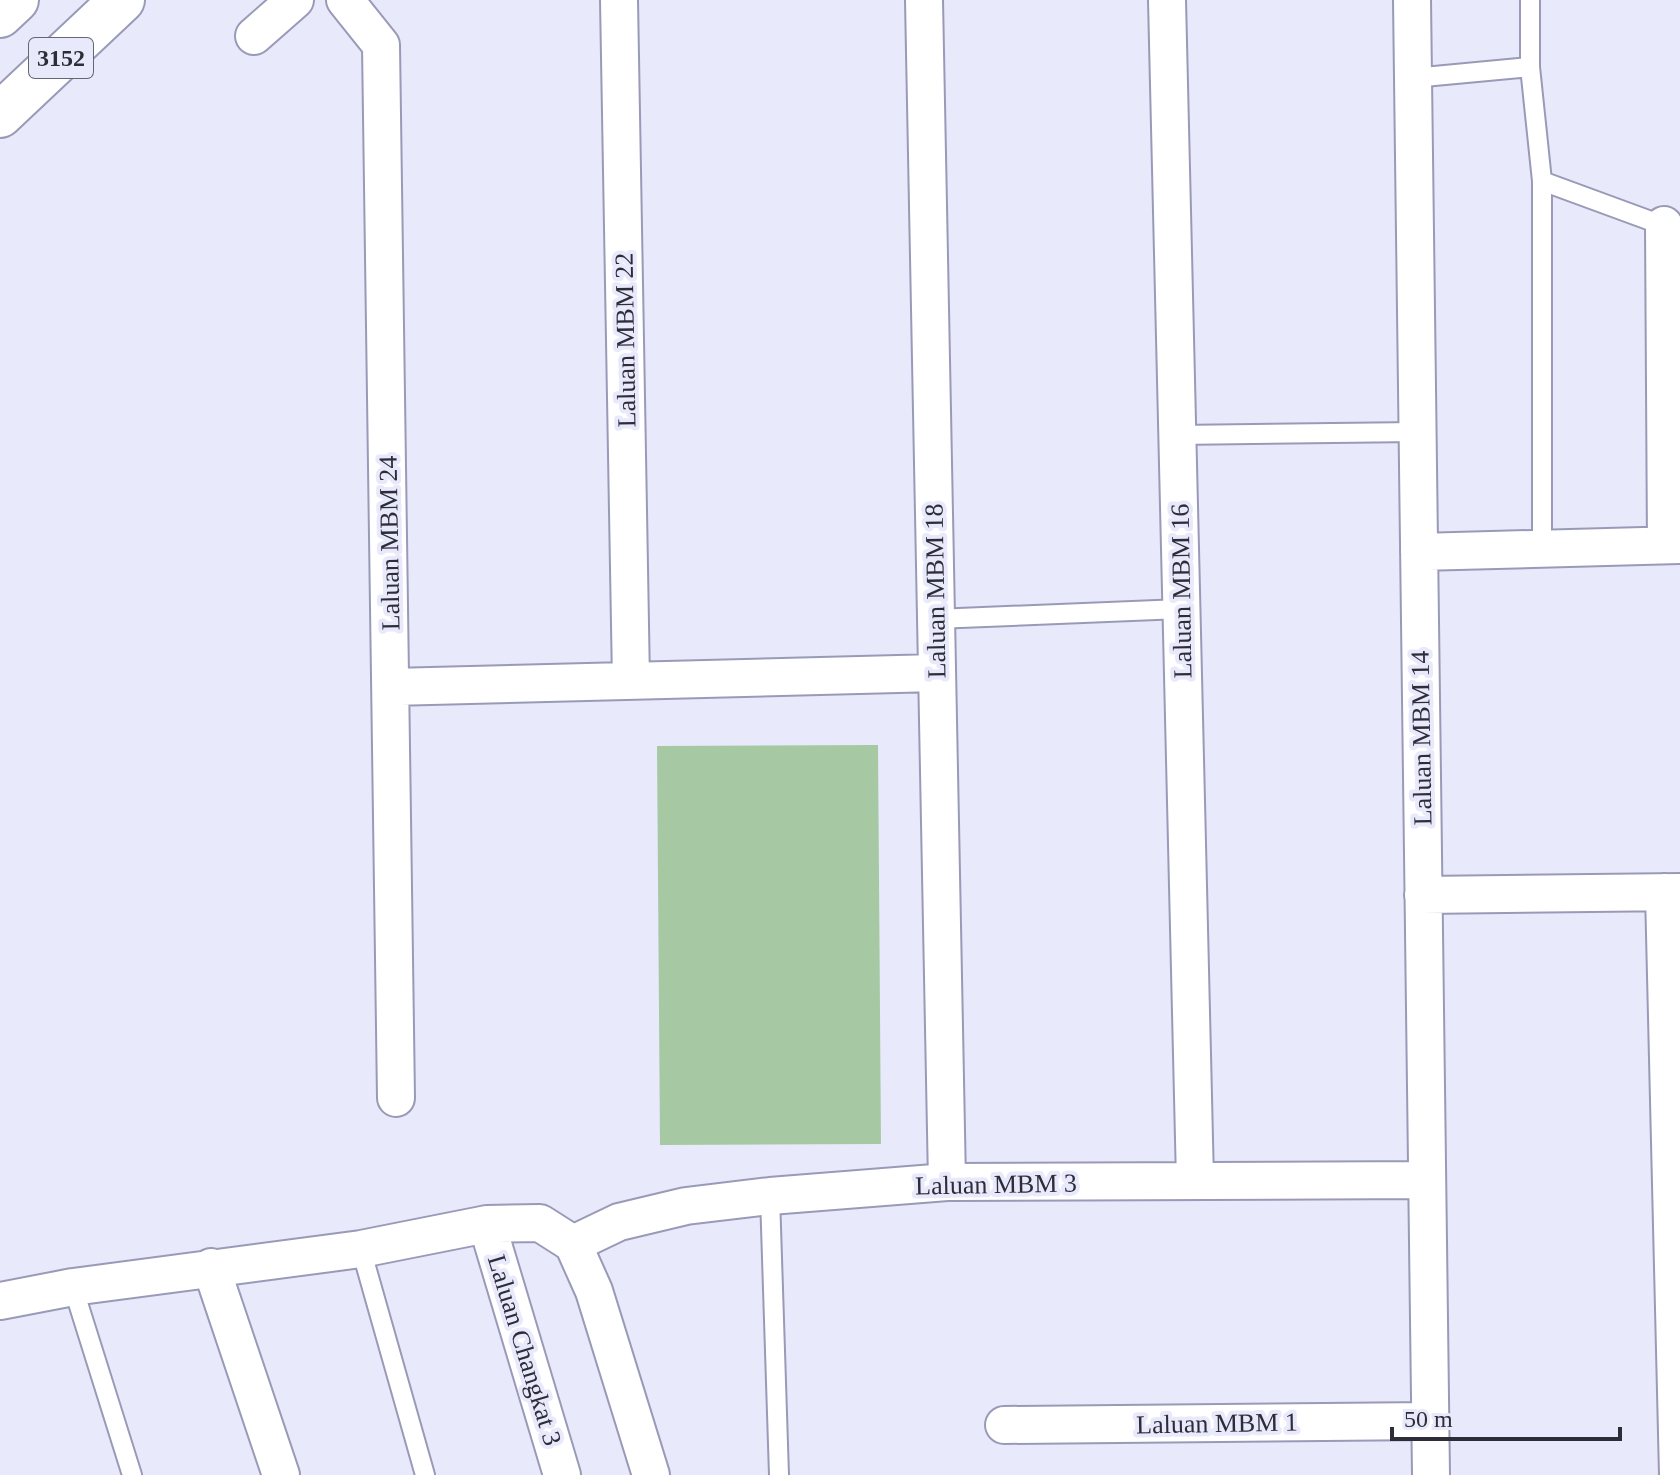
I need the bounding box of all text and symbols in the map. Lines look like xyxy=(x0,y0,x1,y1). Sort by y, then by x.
road number: 3152 xyxy=(29,38,93,78)
street label: Laluan MBM 22 xyxy=(609,252,642,428)
street label: Laluan MBM 24 xyxy=(373,455,406,631)
street label: Laluan MBM 18 xyxy=(919,503,952,679)
street label: Laluan MBM 16 xyxy=(1165,503,1198,679)
street label: Laluan MBM 14 xyxy=(1405,650,1438,826)
street label: Laluan MBM 3 xyxy=(915,1169,1077,1200)
street label: Laluan Changkat 3 xyxy=(482,1251,567,1449)
scale bar xyxy=(1392,1391,1620,1441)
text: 50 m xyxy=(1404,1406,1453,1432)
street label: Laluan MBM 1 xyxy=(1136,1408,1298,1439)

